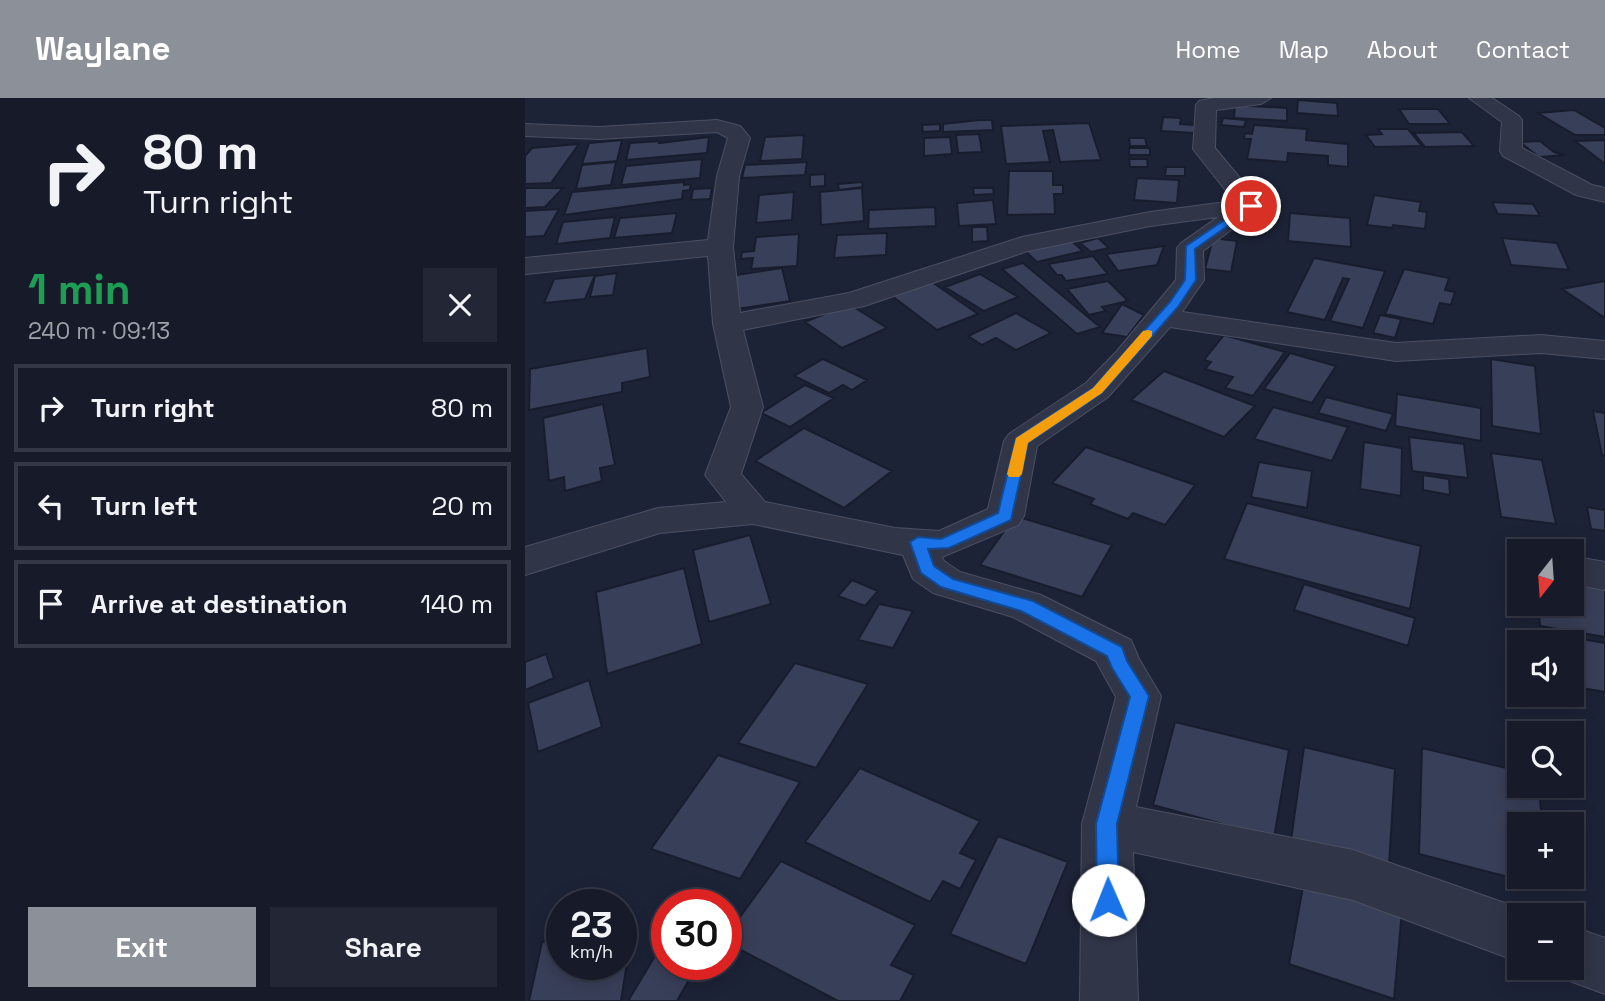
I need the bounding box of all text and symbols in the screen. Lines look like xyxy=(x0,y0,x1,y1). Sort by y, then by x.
text: Waylane xyxy=(35,28,171,70)
text: Home xyxy=(1175,34,1241,65)
text: Map xyxy=(1279,34,1329,65)
text: About xyxy=(1367,34,1438,65)
text: Contact xyxy=(1476,34,1570,65)
text: 80 m xyxy=(143,121,258,183)
icon: right xyxy=(28,126,119,217)
pin xyxy=(1221,176,1281,236)
text: Turn right xyxy=(143,182,293,222)
icon: arrive xyxy=(1232,187,1270,225)
text: 1 min xyxy=(28,263,131,316)
button: close xyxy=(423,268,497,342)
text: 240 m · 09:13 xyxy=(28,316,170,346)
icon: right xyxy=(32,389,70,427)
text: Turn right xyxy=(91,391,215,425)
text: 80 m xyxy=(431,391,493,425)
icon: left xyxy=(32,487,70,525)
text: Turn left xyxy=(91,489,198,523)
text: 20 m xyxy=(432,489,493,523)
north arrow xyxy=(1507,539,1584,616)
map controls xyxy=(1507,539,1584,980)
icon: arrive xyxy=(32,585,70,623)
text: Arrive at destination xyxy=(91,587,348,621)
text: 140 m xyxy=(420,587,493,621)
button: sound xyxy=(1507,630,1584,707)
button: search xyxy=(1507,721,1584,798)
button: + xyxy=(1507,812,1584,889)
position arrow xyxy=(1071,863,1145,937)
speed limit sign: 30 xyxy=(651,889,742,980)
text: 23 xyxy=(570,903,613,947)
button: − xyxy=(1507,903,1584,980)
button: Exit xyxy=(28,907,256,987)
button: Share xyxy=(270,907,497,987)
text: km/h xyxy=(570,940,613,963)

